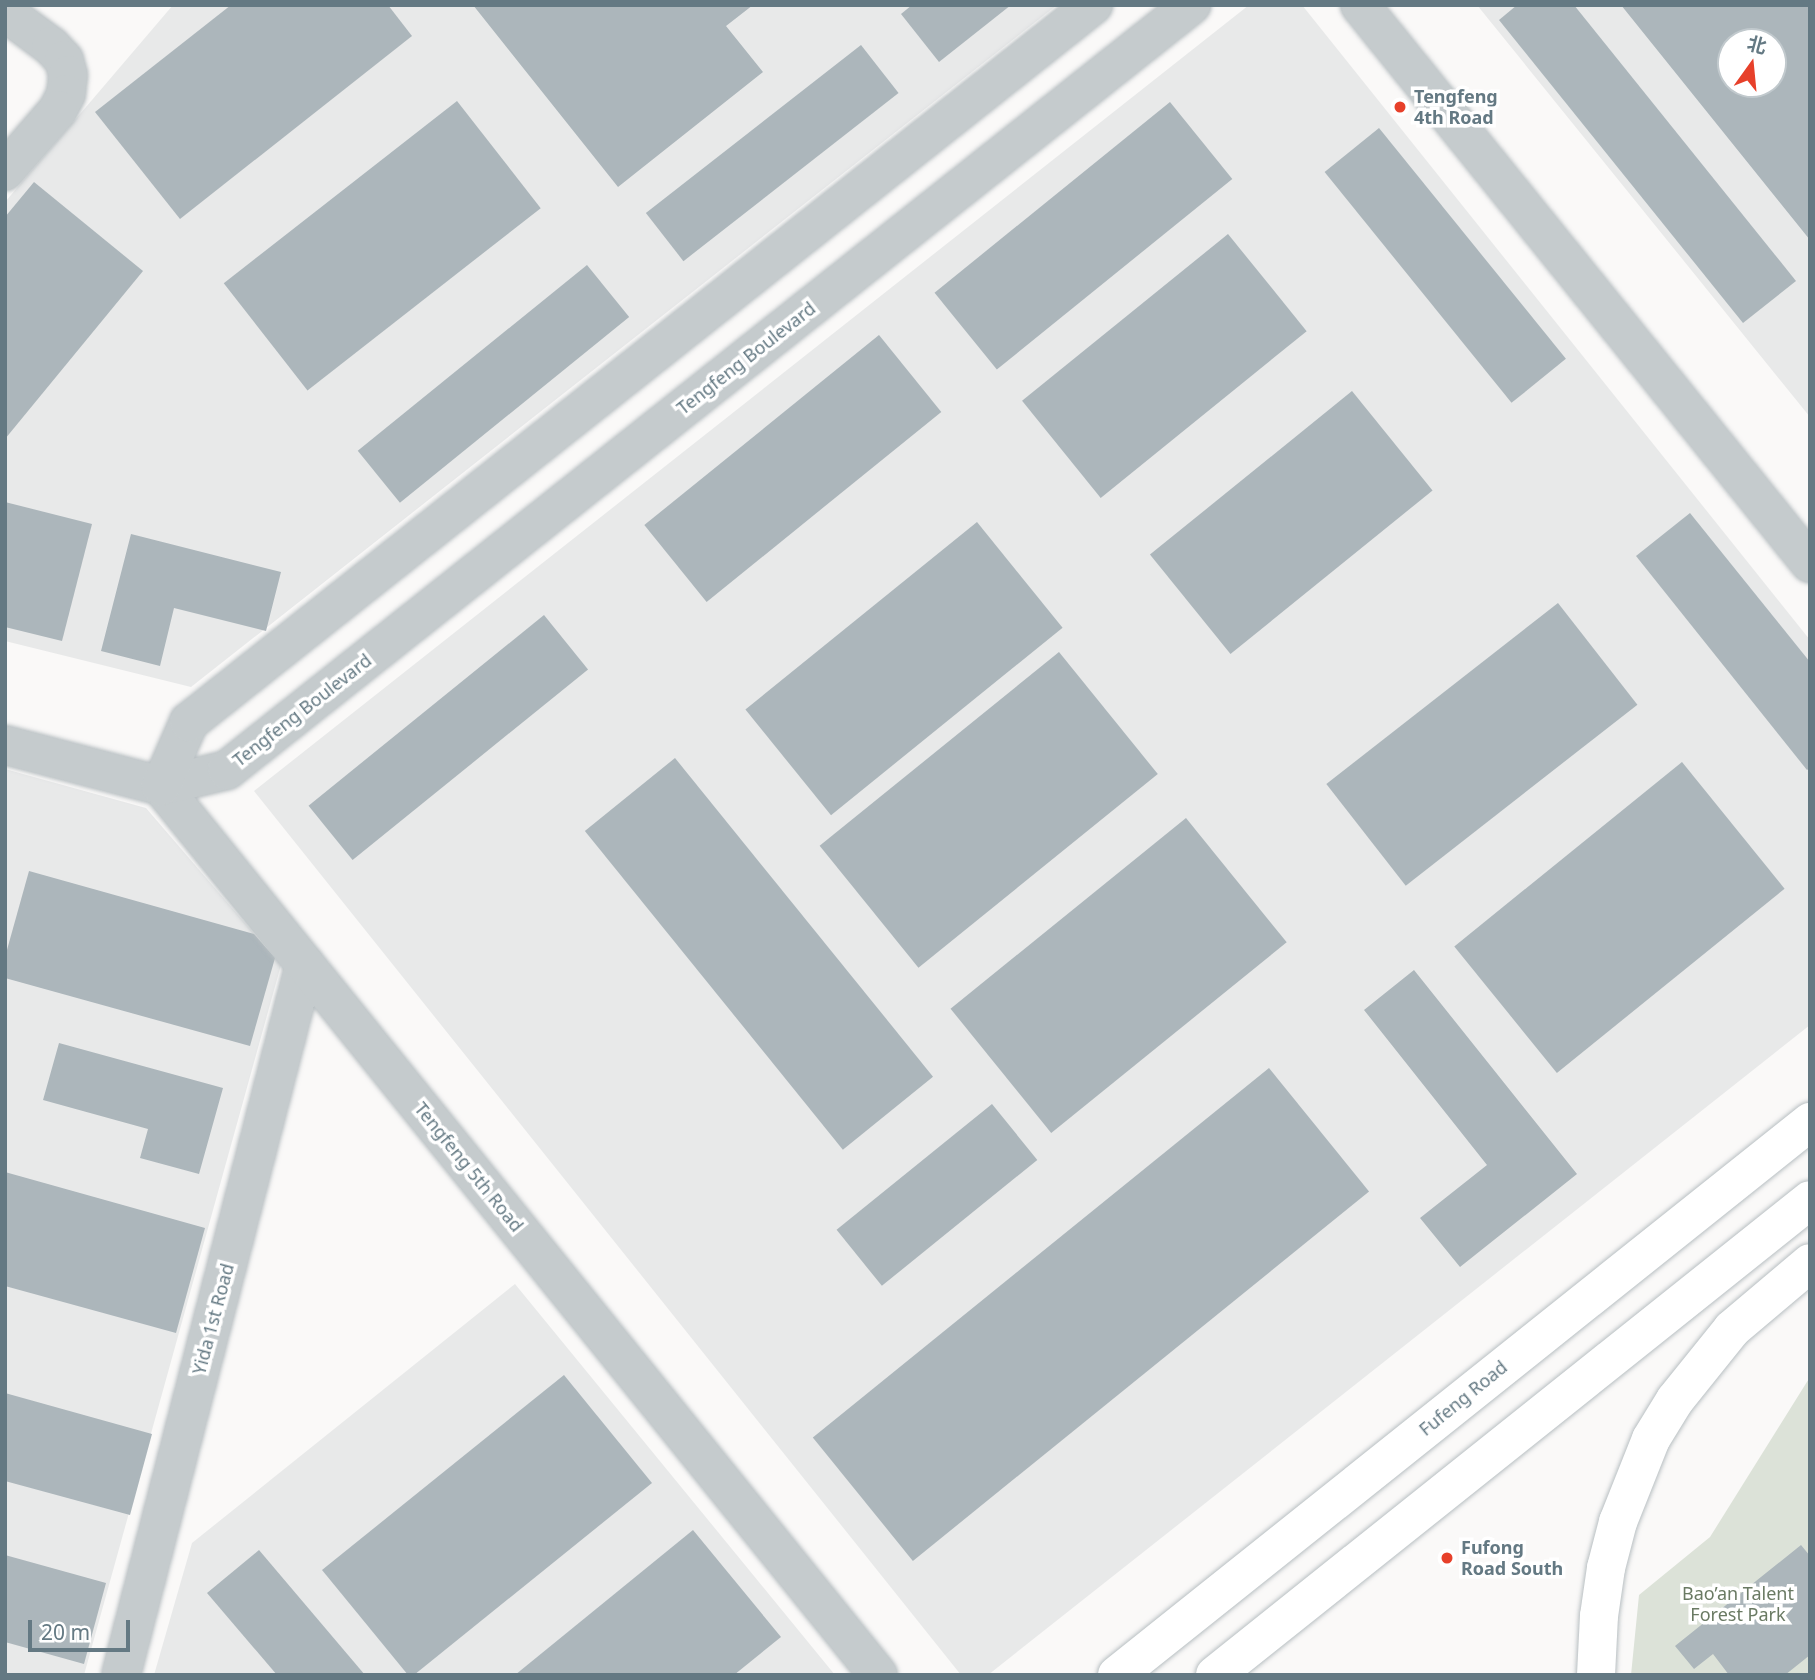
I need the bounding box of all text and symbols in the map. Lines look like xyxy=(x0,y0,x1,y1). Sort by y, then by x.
north arrow xyxy=(1717,28,1787,98)
text: 北 xyxy=(1744,30,1769,60)
place label: Tengfeng 4th Road xyxy=(1414,86,1498,128)
marker: Tengfeng 4th Road xyxy=(1392,99,1408,115)
street label: Tengfeng Boulevard xyxy=(672,297,820,419)
street label: Tengfeng Boulevard xyxy=(228,649,376,771)
street label: Tengfeng 5th Road xyxy=(410,1098,528,1236)
street label: Yida 1st Road xyxy=(188,1261,238,1377)
street label: Fufeng Road xyxy=(1415,1356,1511,1440)
place label: Fufong Road South xyxy=(1461,1537,1563,1580)
marker: Fufong Road South xyxy=(1439,1550,1455,1566)
park label: Bao’an Talent Forest Park xyxy=(1682,1583,1794,1626)
scale bar xyxy=(32,1606,133,1650)
text: 20 m xyxy=(41,1618,90,1646)

